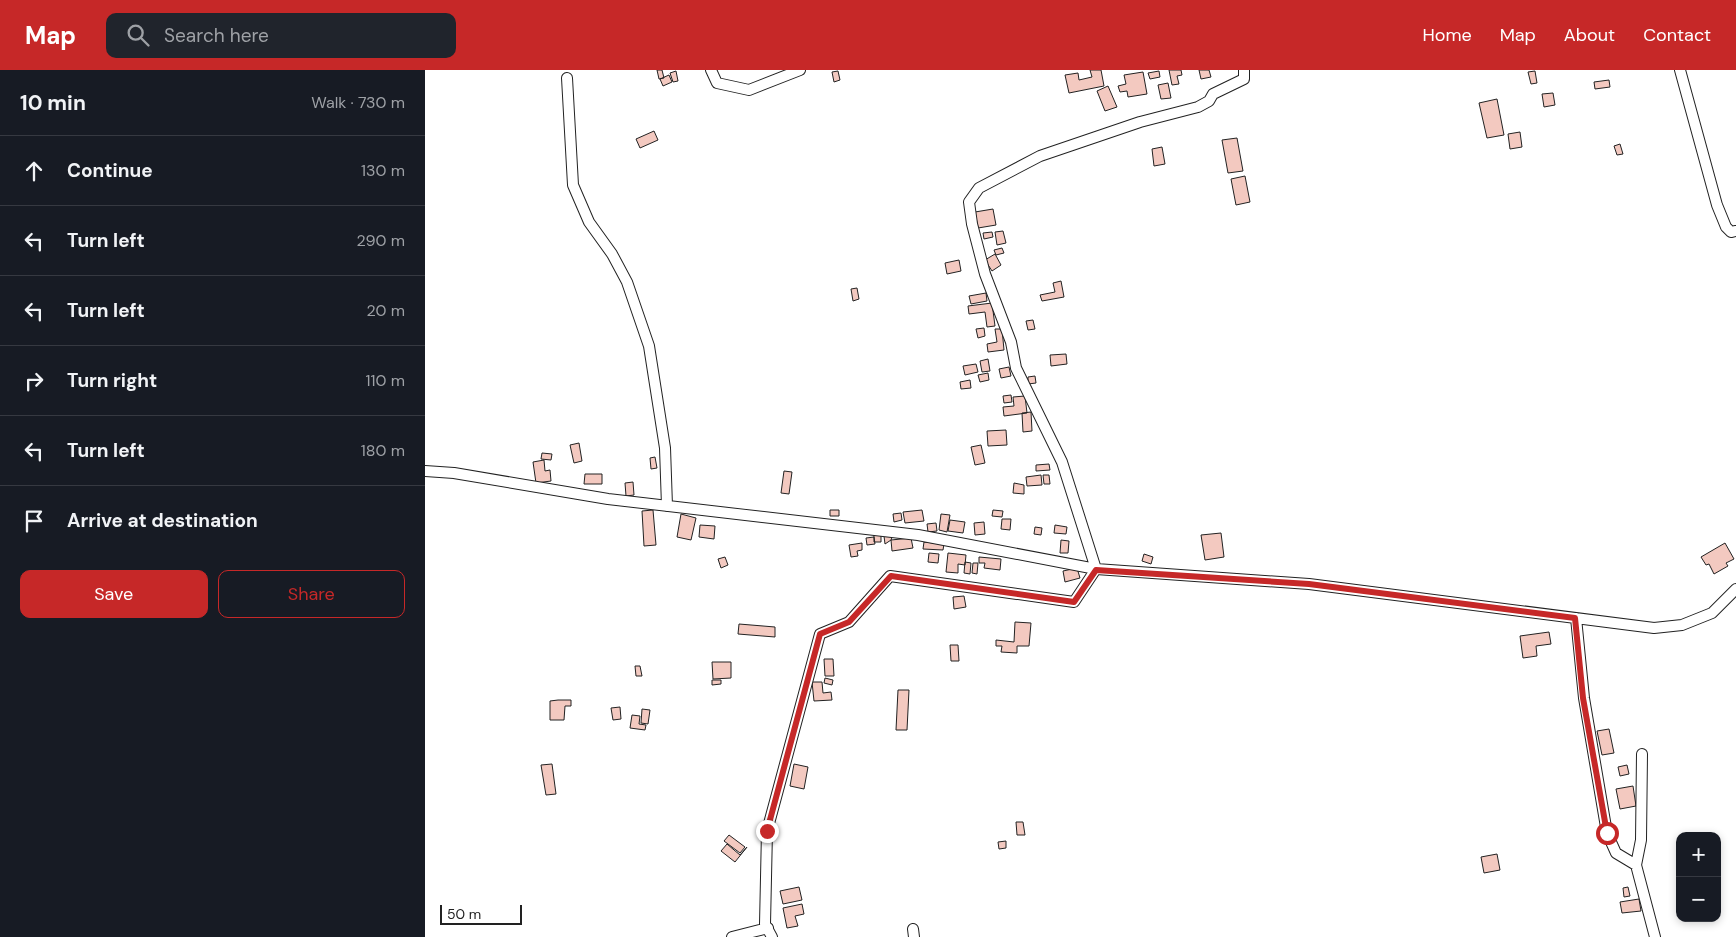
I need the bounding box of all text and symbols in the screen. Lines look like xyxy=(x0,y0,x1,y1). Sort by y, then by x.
search box xyxy=(106,13,456,58)
text: Map xyxy=(25,20,76,51)
icon: search xyxy=(124,21,152,49)
text: Search here xyxy=(164,23,269,48)
text: Home xyxy=(1422,23,1472,47)
text: Map xyxy=(1500,23,1536,47)
text: About xyxy=(1564,23,1615,47)
text: Contact xyxy=(1643,23,1711,47)
text: 10 min xyxy=(20,89,86,117)
text: Walk · 730 m xyxy=(311,92,405,113)
icon: ahead xyxy=(20,157,48,185)
text: Continue xyxy=(67,158,153,183)
text: 130 m xyxy=(361,160,405,181)
icon: left xyxy=(20,227,48,255)
text: Turn left xyxy=(67,228,145,253)
text: 290 m xyxy=(356,230,405,251)
icon: left xyxy=(20,297,48,325)
text: Turn left xyxy=(67,298,145,323)
text: 20 m xyxy=(366,300,405,321)
icon: right xyxy=(20,367,48,395)
text: Turn right xyxy=(67,368,157,393)
text: 110 m xyxy=(366,370,405,391)
icon: left xyxy=(20,437,48,465)
text: Turn left xyxy=(67,438,145,463)
text: 180 m xyxy=(361,440,405,461)
icon: arrive xyxy=(20,507,48,535)
text: Arrive at destination xyxy=(67,508,258,533)
button: Save xyxy=(20,570,208,618)
button: Share xyxy=(218,570,405,618)
route end xyxy=(756,820,779,843)
route start xyxy=(1596,822,1619,845)
map controls xyxy=(1676,832,1721,922)
button: + xyxy=(1676,832,1721,877)
button: − xyxy=(1676,877,1721,922)
scale bar xyxy=(440,902,523,925)
text: 50 m xyxy=(447,905,481,923)

